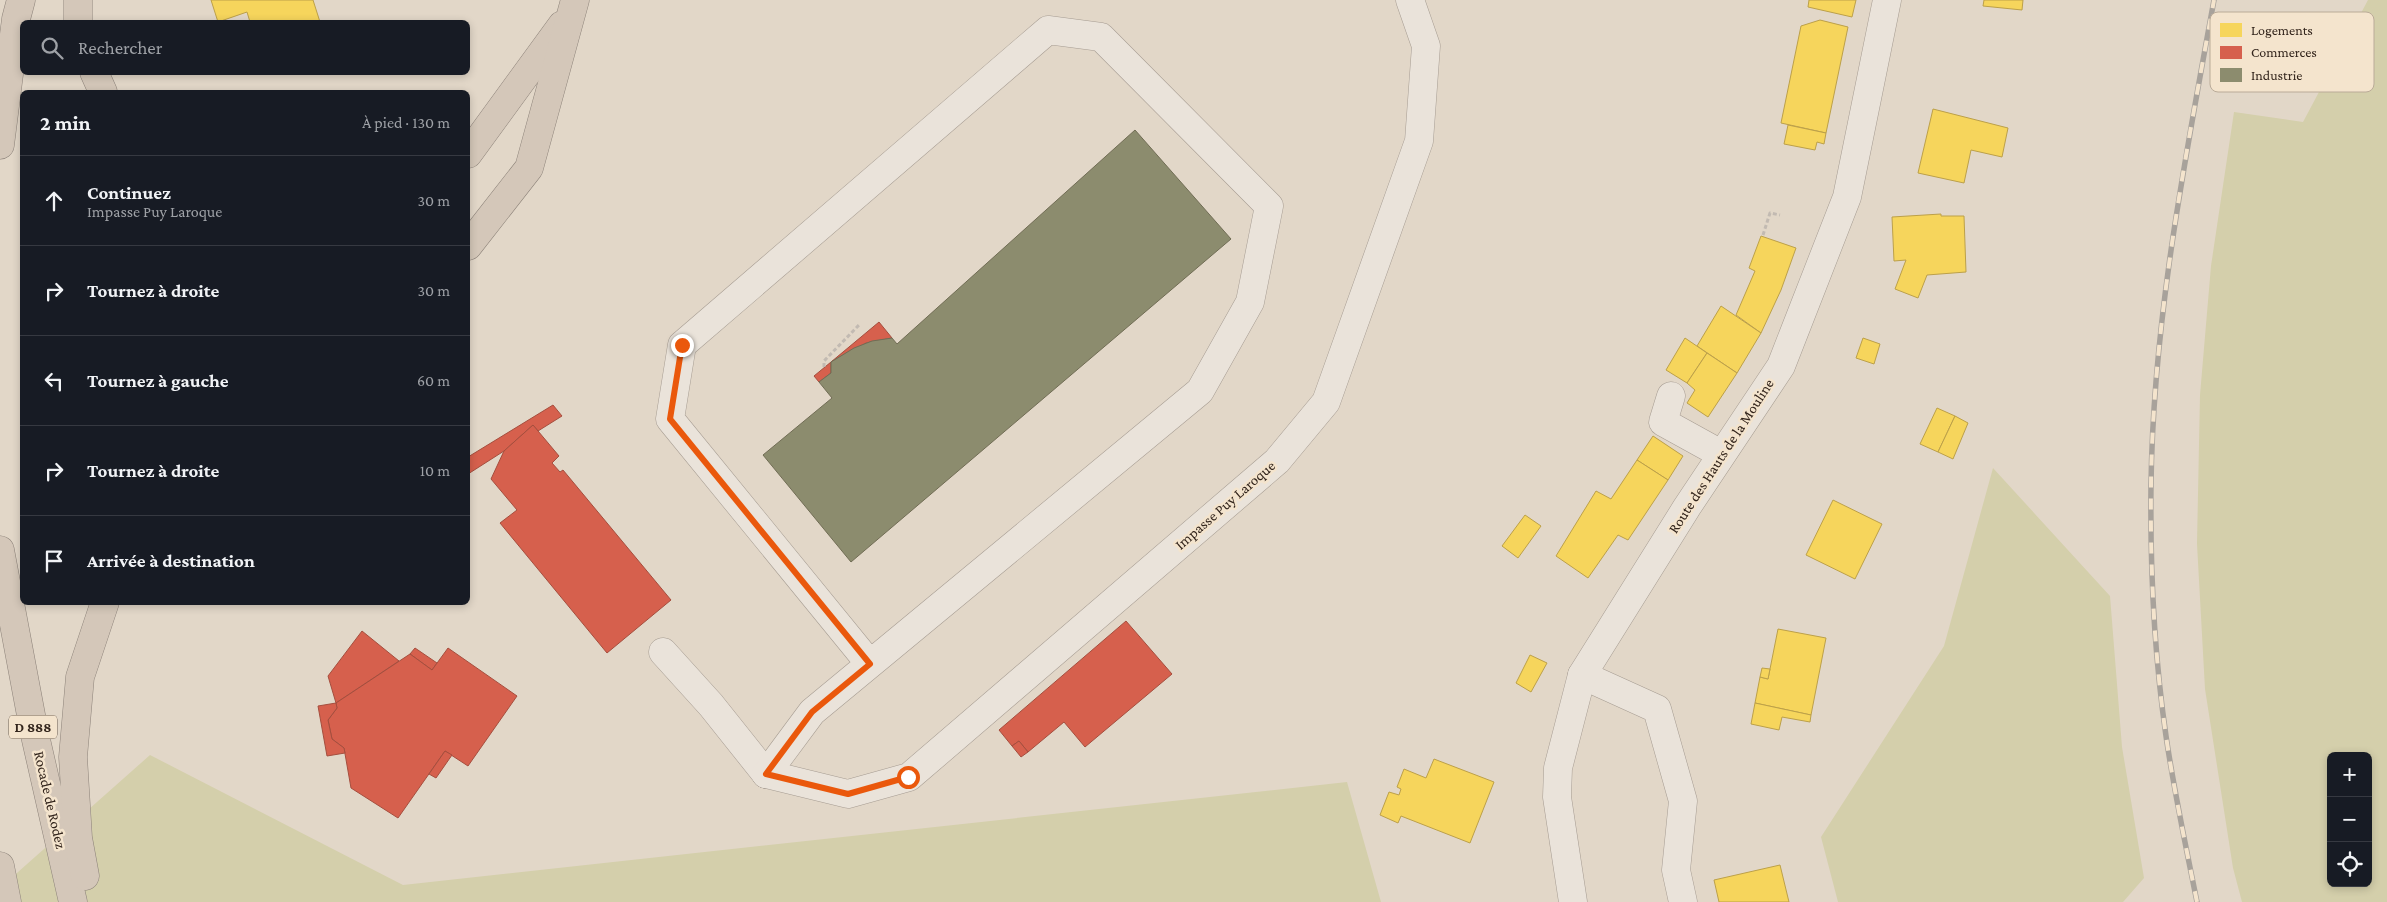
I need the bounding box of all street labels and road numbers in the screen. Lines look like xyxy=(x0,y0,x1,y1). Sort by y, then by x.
street label: Route des Hauts de la Mouline xyxy=(1665,376,1777,536)
street label: Impasse Puy Laroque xyxy=(1172,457,1279,553)
road number: D 888 xyxy=(9,716,57,739)
street label: Rocade de Rodez xyxy=(31,750,69,850)

